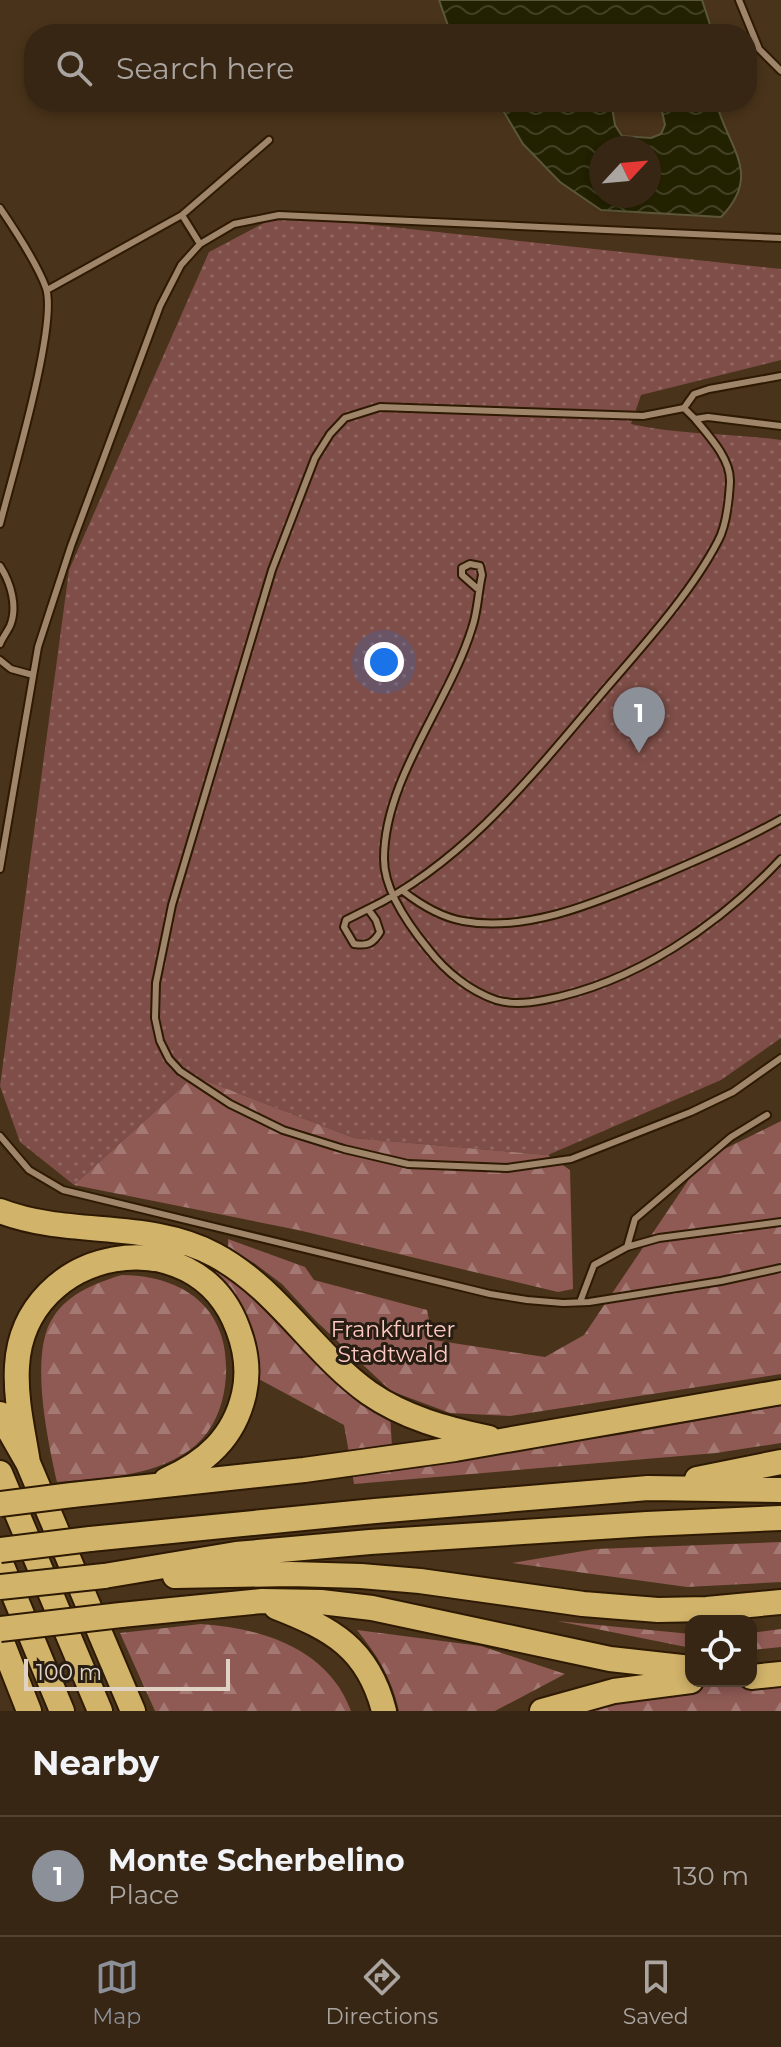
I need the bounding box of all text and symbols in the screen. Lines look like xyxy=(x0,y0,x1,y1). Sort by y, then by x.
search box xyxy=(24,24,757,112)
icon: search xyxy=(52,46,96,90)
text: Search here xyxy=(116,50,294,87)
north arrow xyxy=(589,136,661,208)
your location xyxy=(364,642,404,682)
pin: 1 xyxy=(613,687,665,753)
park label: Frankfurter Stadtwald xyxy=(331,1316,455,1368)
map controls xyxy=(685,1615,757,1687)
button: locate xyxy=(685,1615,757,1687)
scale bar xyxy=(24,1655,230,1691)
text: 100 m xyxy=(36,1659,102,1686)
text: Nearby xyxy=(32,1742,159,1784)
text: Monte Scherbelino xyxy=(108,1842,405,1879)
text: 1 xyxy=(53,1860,63,1892)
text: 130 m xyxy=(673,1860,749,1892)
text: Place xyxy=(108,1879,179,1911)
tab: Map xyxy=(92,1955,141,2030)
tab: Directions xyxy=(326,1955,438,2030)
tab: Saved xyxy=(623,1955,689,2030)

